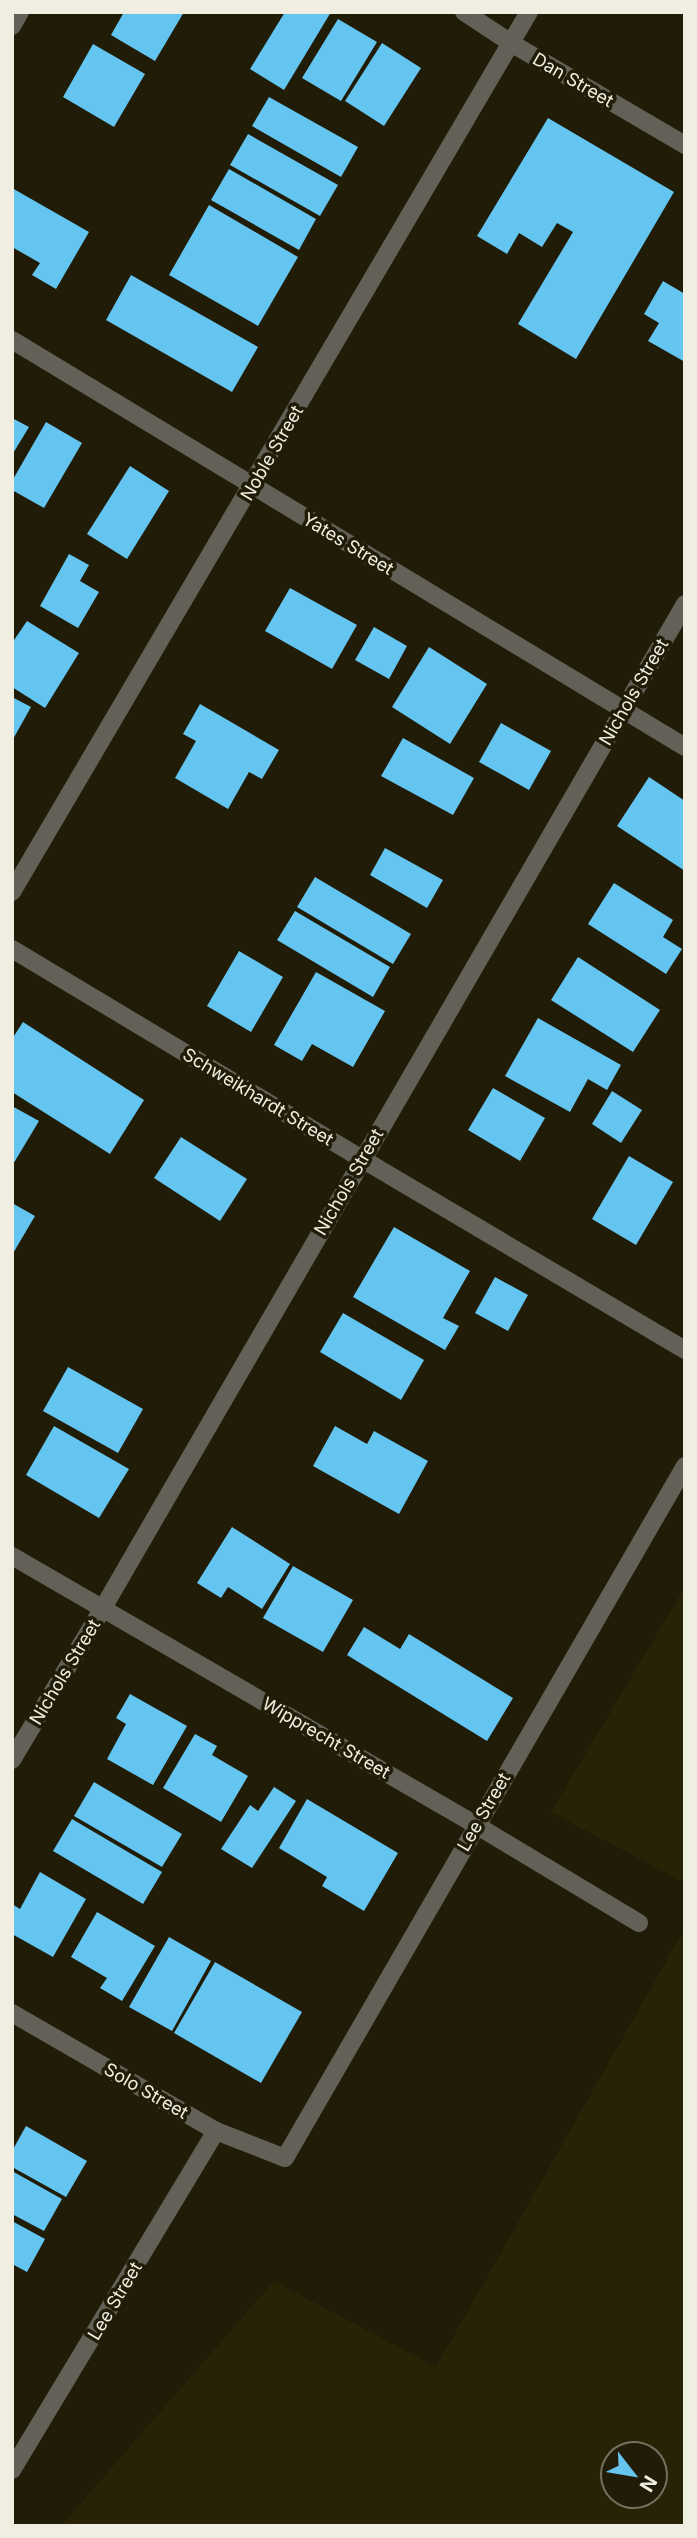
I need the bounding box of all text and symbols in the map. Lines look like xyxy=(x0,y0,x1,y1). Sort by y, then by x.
street label: Dan Street xyxy=(529,48,617,111)
street label: Noble Street xyxy=(236,401,307,504)
street label: Yates Street xyxy=(299,508,398,579)
street label: Nichols Street xyxy=(595,635,673,749)
street label: Schweikhardt Street xyxy=(179,1043,337,1150)
street label: Nichols Street xyxy=(310,1125,388,1239)
street label: Nichols Street xyxy=(25,1615,104,1728)
street label: Wipprecht Street xyxy=(259,1693,394,1783)
street label: Lee Street xyxy=(453,1769,514,1855)
street label: Solo Street xyxy=(101,2058,192,2123)
street label: Lee Street xyxy=(83,2258,146,2343)
north arrow xyxy=(599,2440,669,2510)
text: N xyxy=(635,2471,662,2496)

